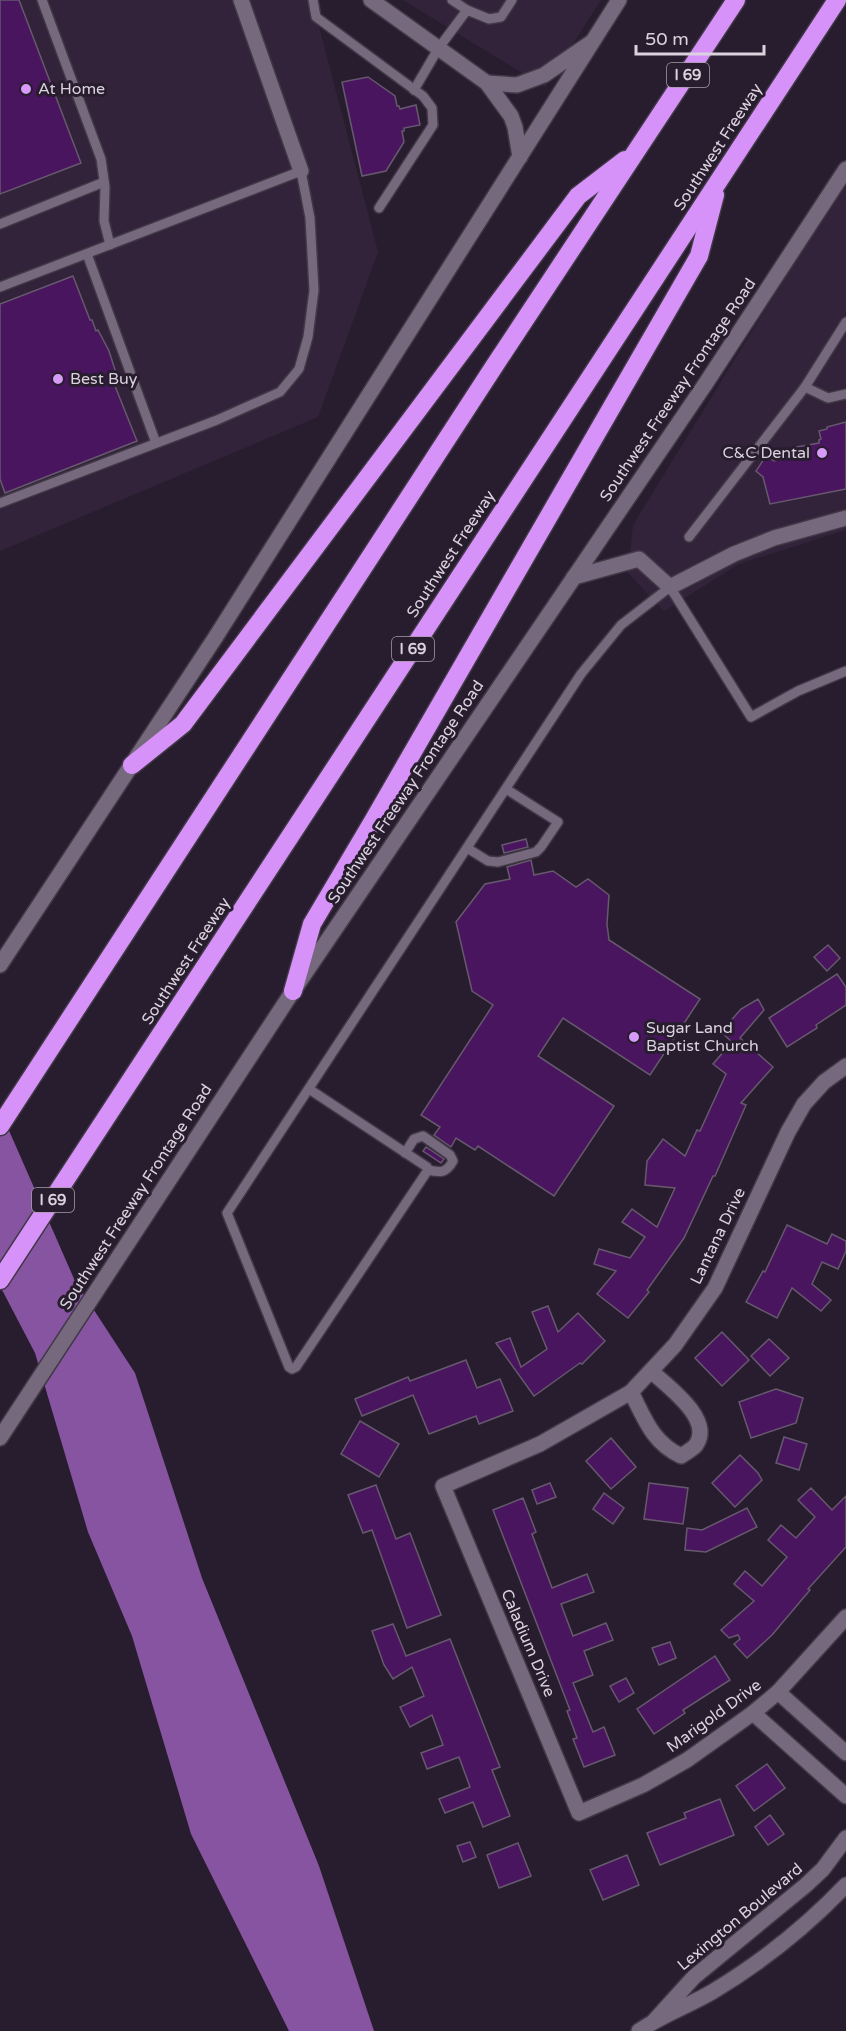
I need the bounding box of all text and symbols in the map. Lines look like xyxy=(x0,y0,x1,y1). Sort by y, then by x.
scale bar xyxy=(636,18,764,56)
text: 50 m xyxy=(645,28,689,50)
road number: I 69 xyxy=(667,63,709,87)
place label: At Home xyxy=(38,79,105,99)
street label: Southwest Freeway xyxy=(669,79,767,214)
marker: At Home xyxy=(19,82,33,96)
street label: Southwest Freeway Frontage Road xyxy=(596,275,760,505)
place label: Best Buy xyxy=(70,369,138,389)
marker: Best Buy xyxy=(51,372,65,386)
place label: C&C Dental xyxy=(723,443,810,463)
marker: C&C Dental xyxy=(815,446,829,460)
street label: Southwest Freeway xyxy=(402,486,500,621)
road number: I 69 xyxy=(392,637,434,661)
street label: Southwest Freeway Frontage Road xyxy=(324,677,488,907)
street label: Southwest Freeway xyxy=(137,893,235,1028)
place label: Sugar Land Baptist Church xyxy=(646,1018,759,1056)
marker: Sugar Land Baptist Church xyxy=(627,1030,641,1044)
street label: Southwest Freeway Frontage Road xyxy=(55,1080,217,1314)
street label: Lantana Drive xyxy=(686,1184,750,1288)
road number: I 69 xyxy=(32,1188,74,1212)
street label: Caladium Drive xyxy=(496,1586,560,1700)
street label: Marigold Drive xyxy=(663,1675,765,1757)
street label: Lexington Boulevard xyxy=(673,1859,807,1975)

